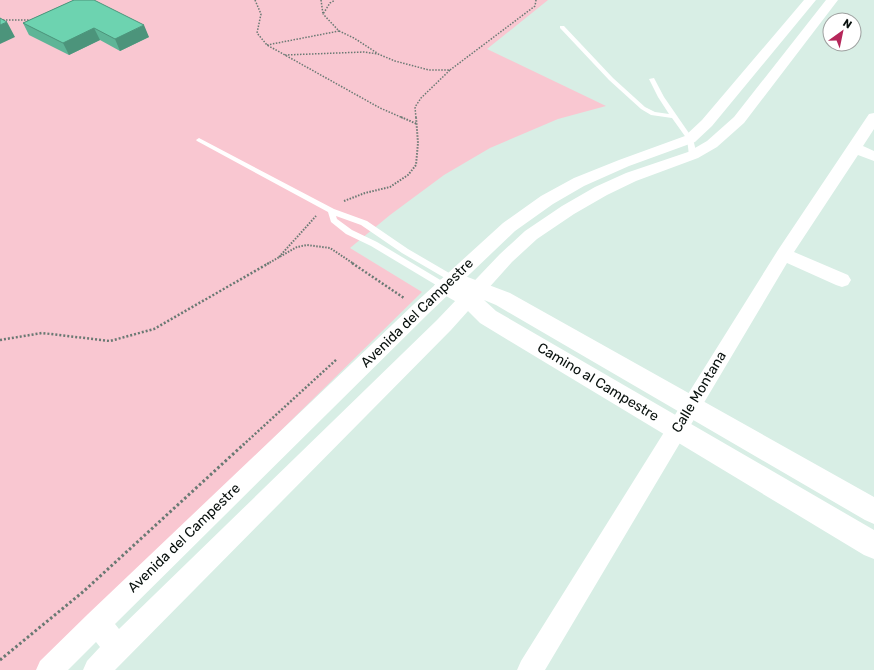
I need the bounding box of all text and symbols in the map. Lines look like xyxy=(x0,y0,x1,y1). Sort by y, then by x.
north arrow xyxy=(822,12,862,52)
text: N xyxy=(840,16,854,32)
street label: Avenida del Campestre xyxy=(357,255,477,371)
street label: Camino al Campestre xyxy=(534,339,662,425)
street label: Calle Montana xyxy=(668,348,730,436)
street label: Avenida del Campestre xyxy=(124,480,244,596)

